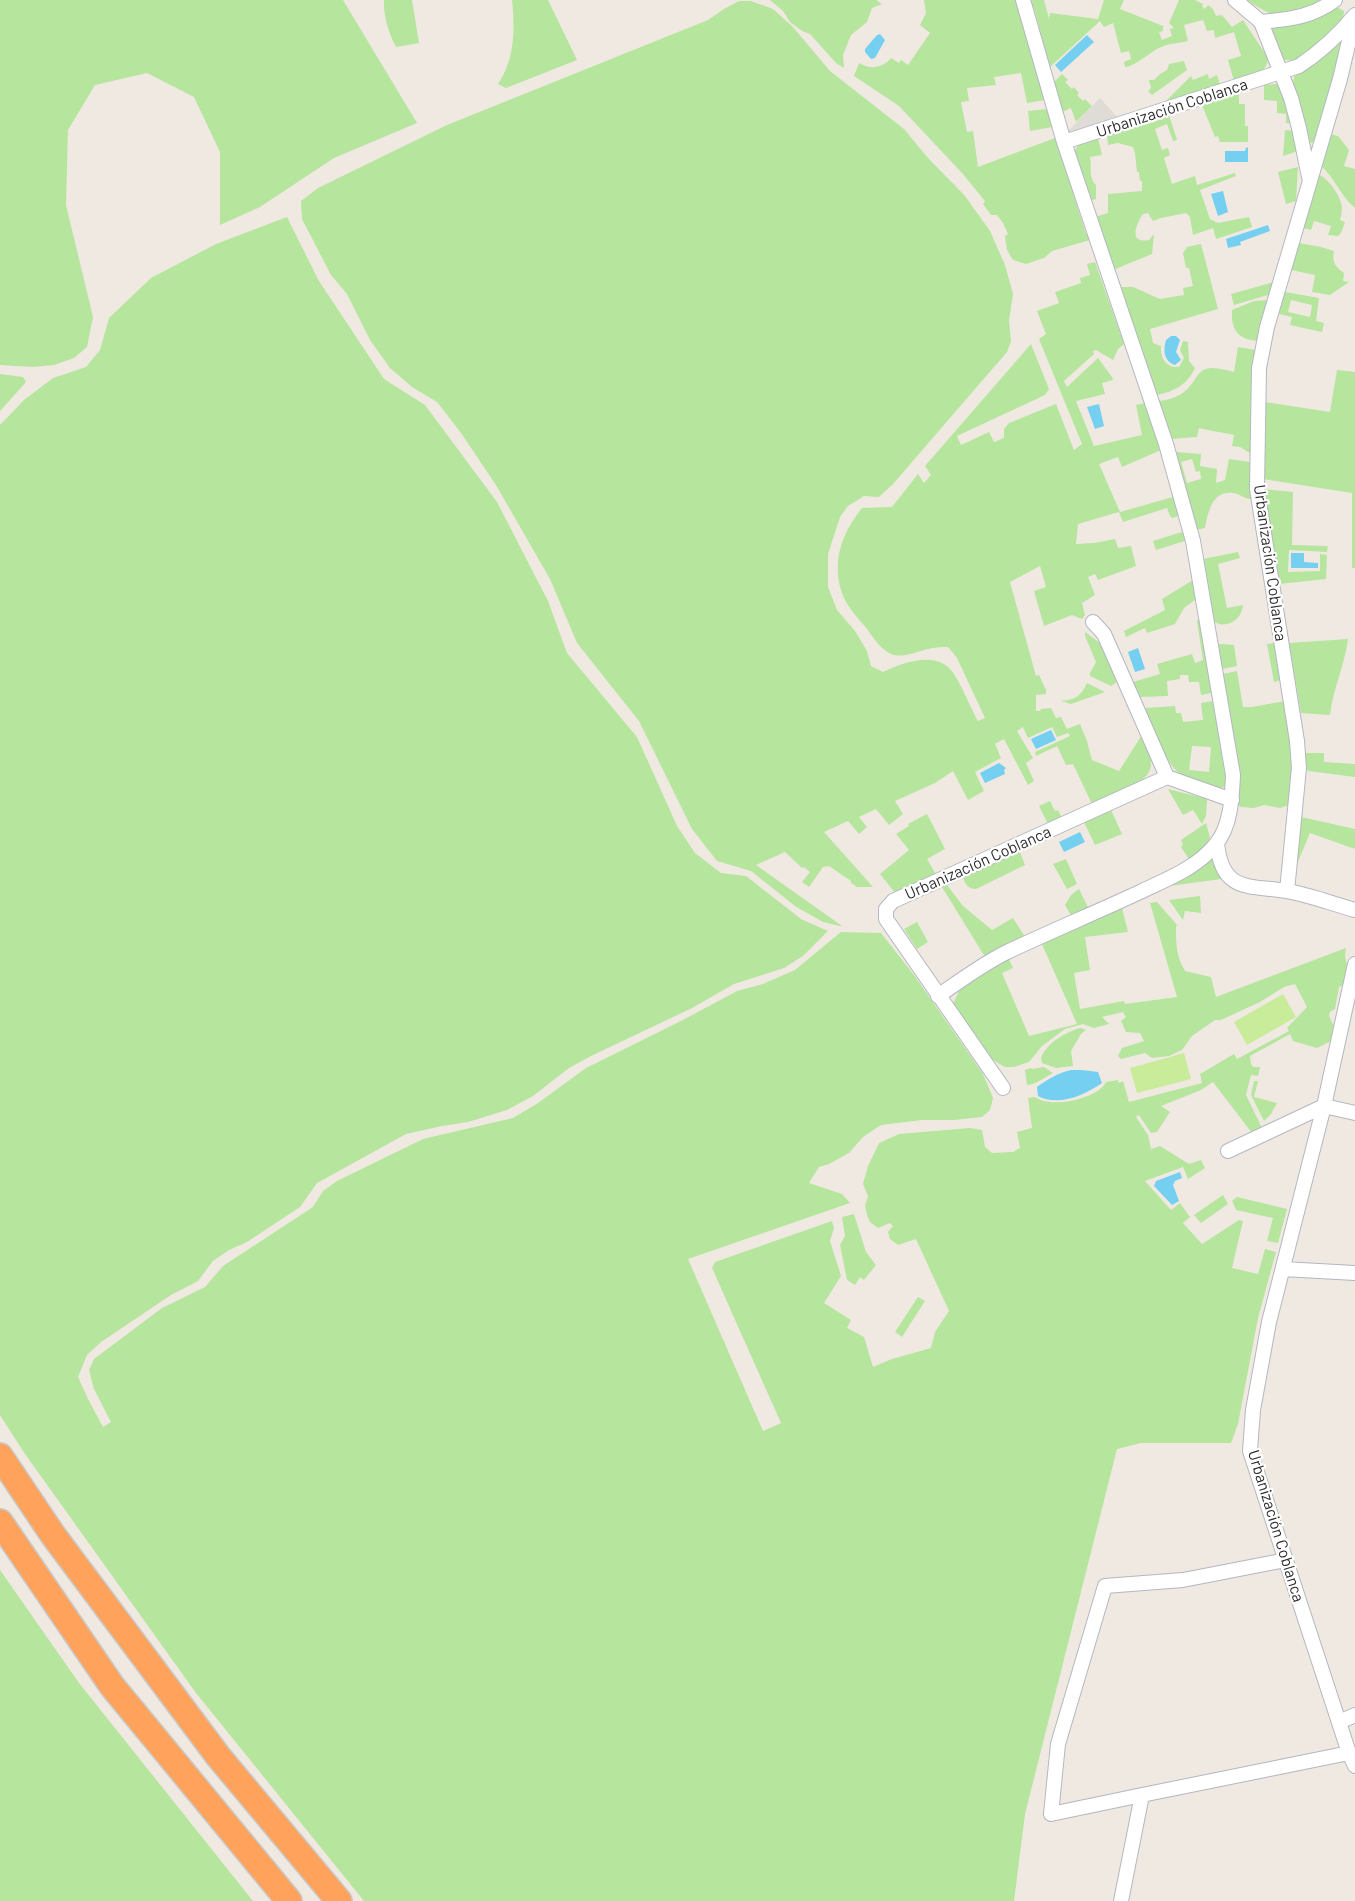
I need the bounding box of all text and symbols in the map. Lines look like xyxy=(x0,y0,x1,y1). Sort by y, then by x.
street label: Urbanización Coblanca xyxy=(1094,74,1250,142)
street label: Urbanización Coblanca xyxy=(1250,483,1290,643)
street label: Urbanización Coblanca xyxy=(902,822,1054,904)
street label: Urbanización Coblanca xyxy=(1244,1448,1308,1604)

